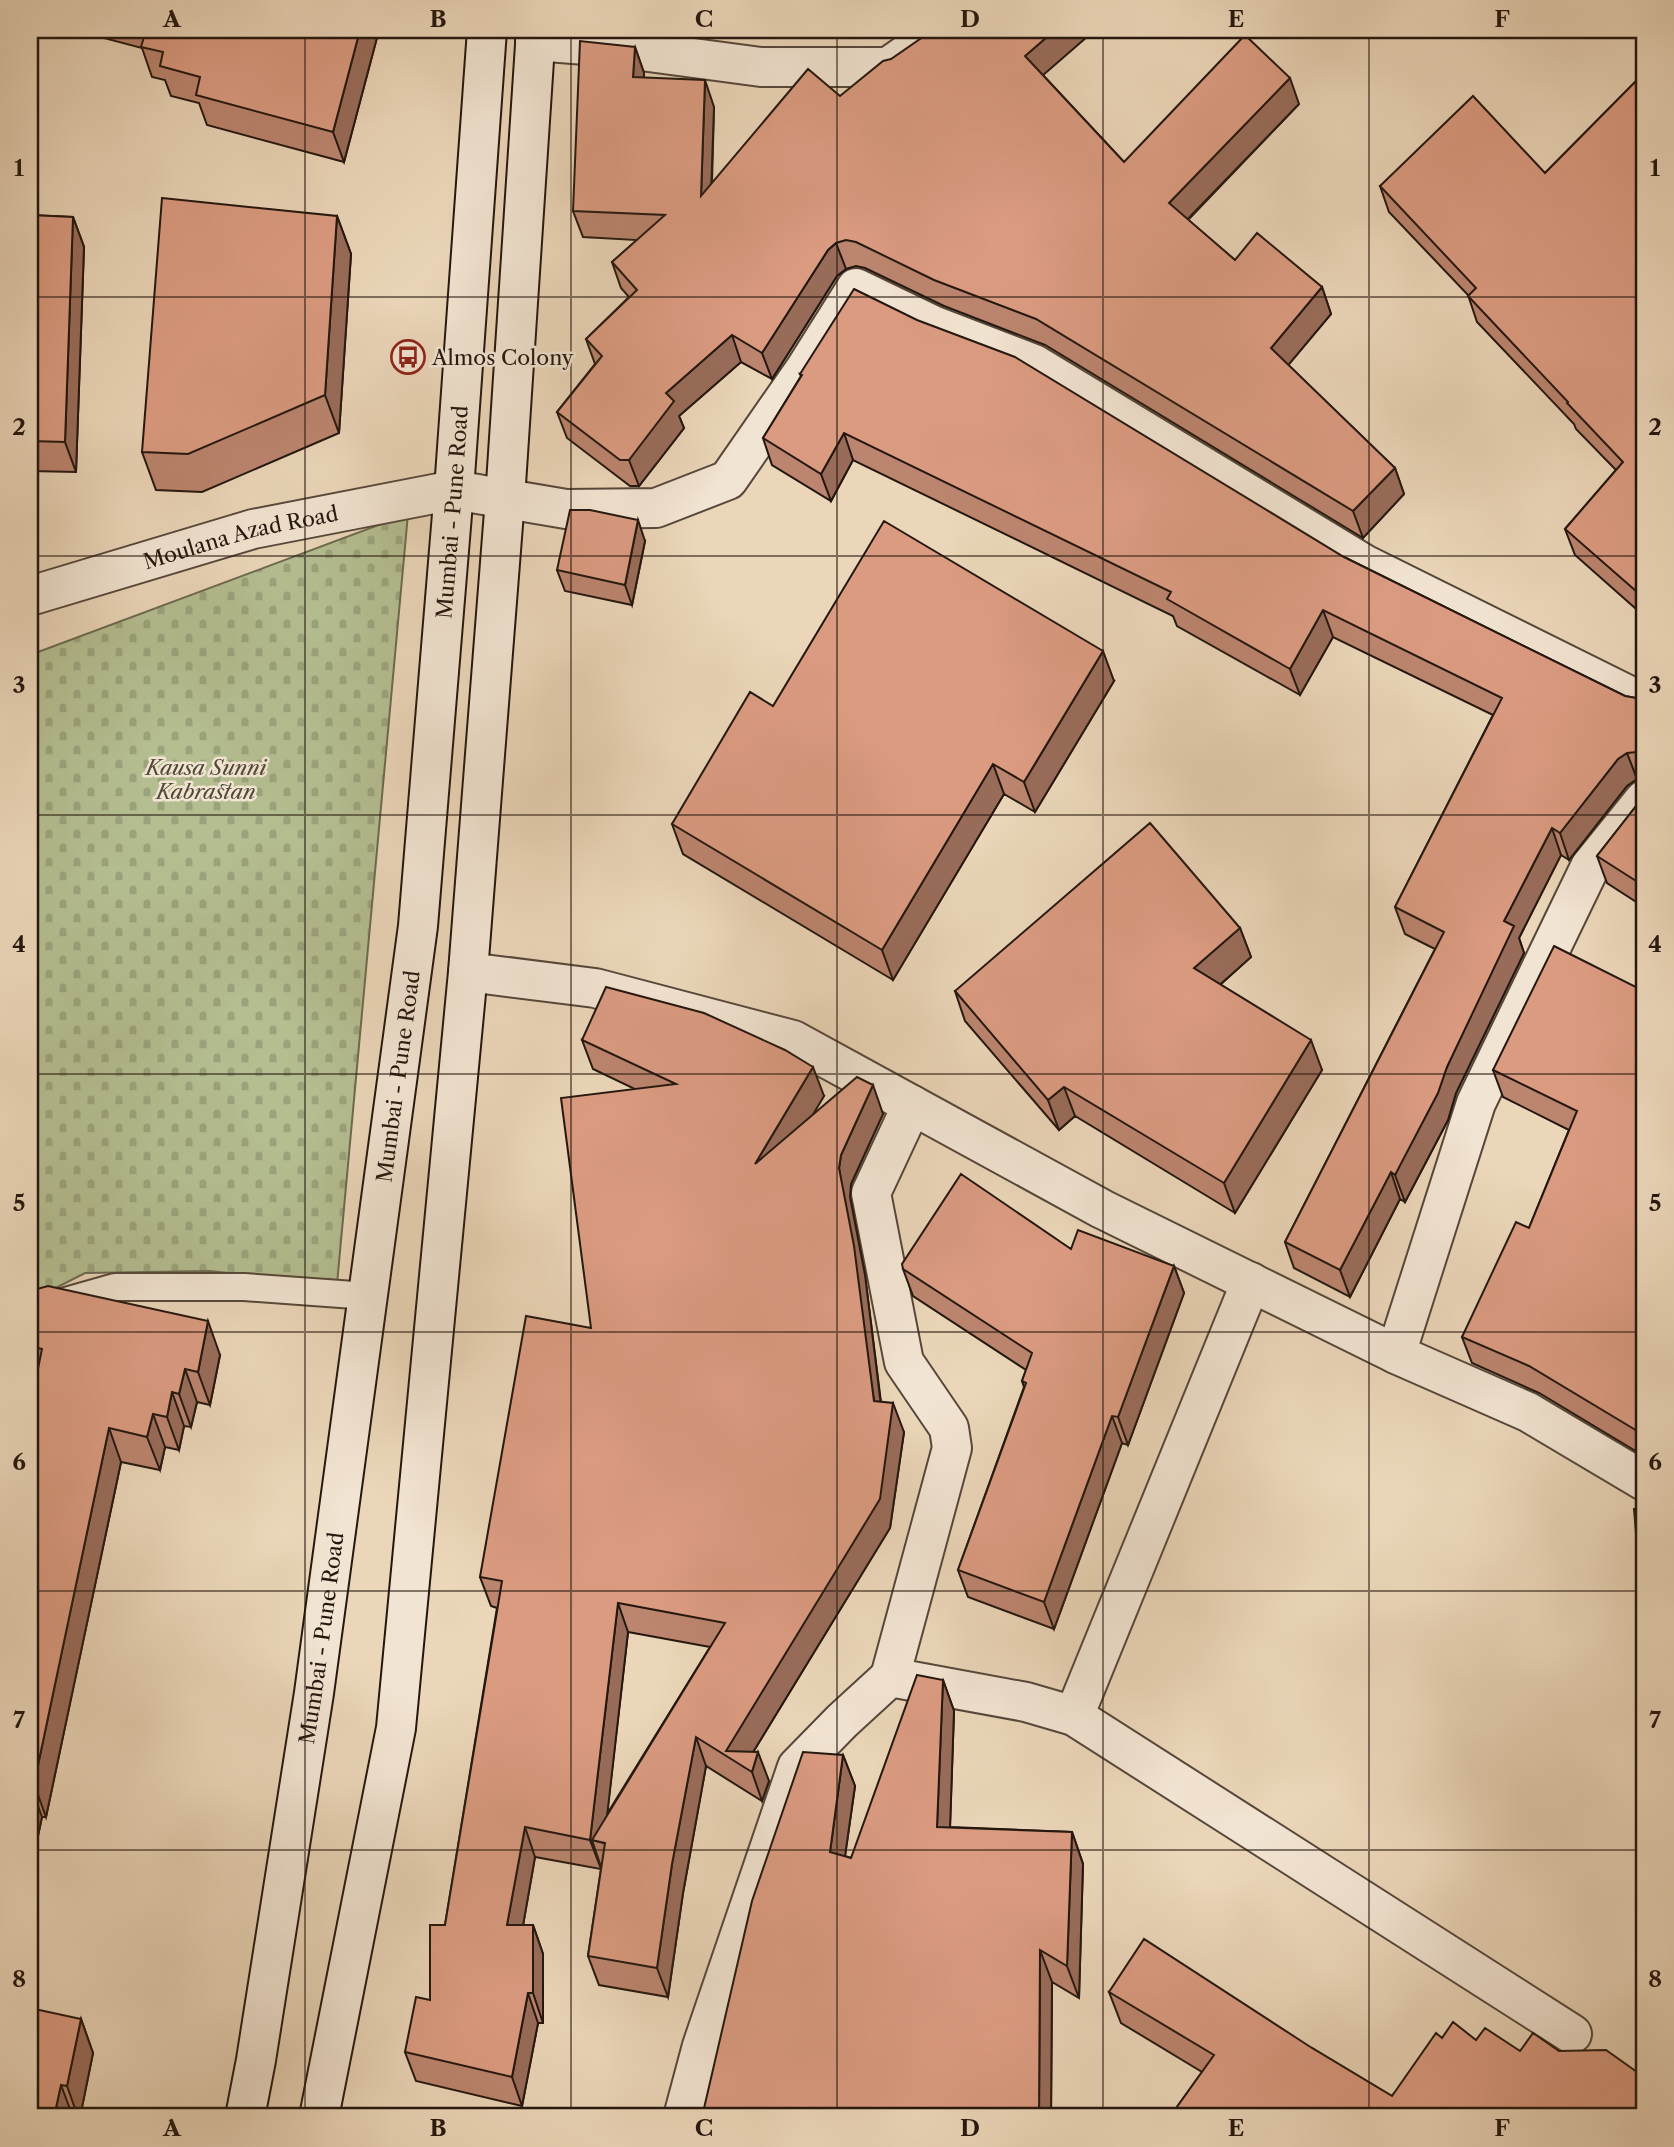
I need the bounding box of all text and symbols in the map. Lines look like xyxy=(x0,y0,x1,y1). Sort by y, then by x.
text: A xyxy=(162,5,182,33)
text: B xyxy=(429,5,447,33)
text: C xyxy=(695,5,713,33)
text: D xyxy=(960,5,980,33)
text: E xyxy=(1228,5,1244,33)
text: F xyxy=(1494,5,1510,33)
text: 1 xyxy=(14,154,25,182)
text: 1 xyxy=(1650,154,1661,182)
bus stop icon: Almos Colony xyxy=(389,338,427,376)
place label: Almos Colony xyxy=(431,345,574,370)
street label: Mumbai - Pune Road xyxy=(431,404,473,620)
text: 2 xyxy=(12,413,26,441)
text: 2 xyxy=(1648,413,1662,441)
street label: Moulana Azad Road xyxy=(140,500,340,574)
text: 3 xyxy=(13,671,26,699)
text: 3 xyxy=(1649,671,1662,699)
park label: Kausa Sunni Kabrastan xyxy=(144,755,268,804)
text: 4 xyxy=(12,930,26,958)
text: 4 xyxy=(1648,930,1662,958)
street label: Mumbai - Pune Road xyxy=(371,969,424,1184)
text: 5 xyxy=(13,1189,25,1217)
text: 5 xyxy=(1649,1189,1661,1217)
text: 6 xyxy=(12,1448,26,1476)
text: 6 xyxy=(1648,1448,1662,1476)
street label: Mumbai - Pune Road xyxy=(294,1530,348,1746)
text: 7 xyxy=(13,1706,25,1734)
text: 7 xyxy=(1649,1706,1661,1734)
text: 8 xyxy=(12,1965,26,1993)
text: 8 xyxy=(1648,1965,1662,1993)
text: A xyxy=(162,2114,182,2142)
text: B xyxy=(429,2114,447,2142)
text: C xyxy=(695,2114,713,2142)
text: D xyxy=(960,2114,980,2142)
text: E xyxy=(1228,2114,1244,2142)
text: F xyxy=(1494,2114,1510,2142)

